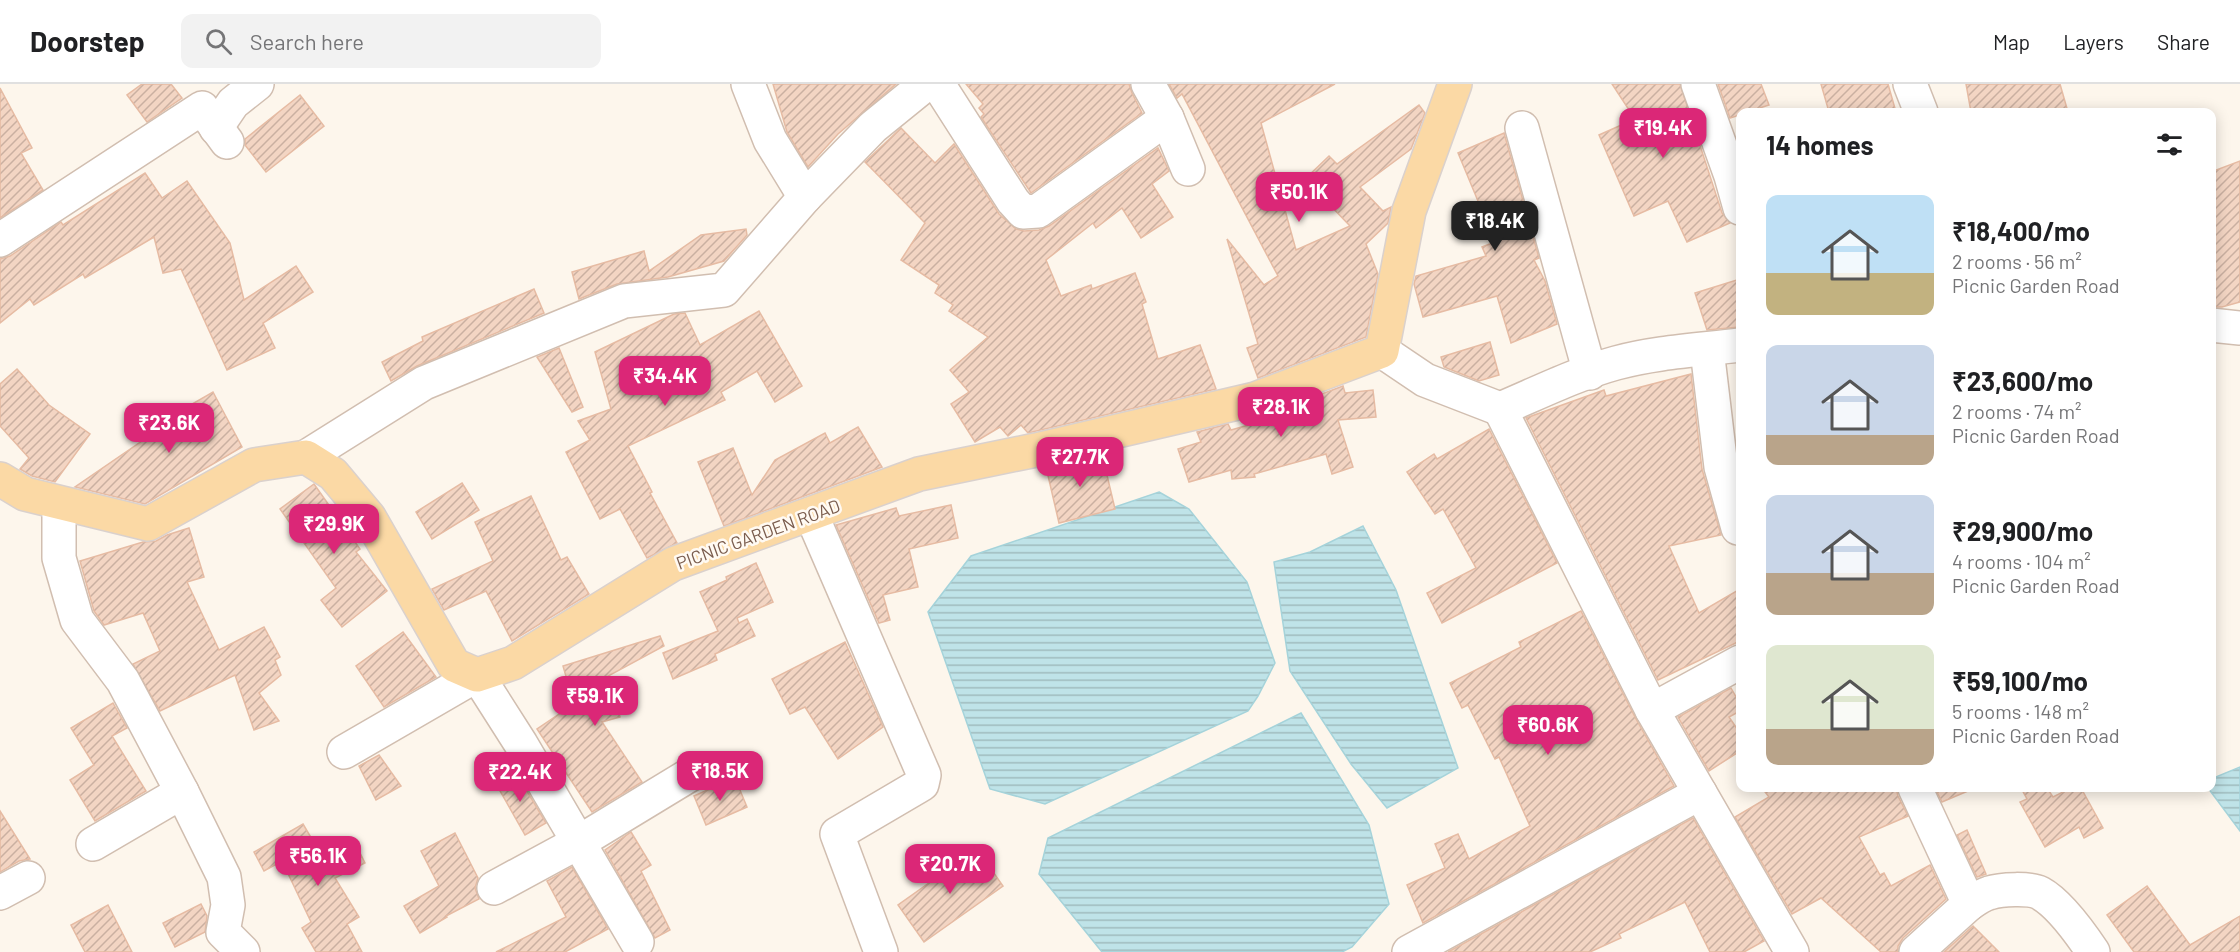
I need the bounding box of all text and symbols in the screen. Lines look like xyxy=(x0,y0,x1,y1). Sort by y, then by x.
search box xyxy=(181,14,601,68)
text: Doorstep xyxy=(30,24,145,58)
icon: search xyxy=(202,25,235,58)
text: Search here xyxy=(250,28,364,54)
text: Map xyxy=(1993,29,2030,54)
text: Layers xyxy=(2063,29,2124,54)
text: Share xyxy=(2157,29,2210,54)
pin: ₹19.4K xyxy=(1614,108,1712,159)
text: ₹19.4K xyxy=(1633,115,1693,139)
icon: filters xyxy=(2153,128,2186,161)
text: 14 homes xyxy=(1766,129,1873,160)
pin: ₹50.1K xyxy=(1250,172,1348,223)
text: ₹50.1K xyxy=(1270,179,1328,203)
pin: ₹18.4K xyxy=(1446,201,1544,252)
text: ₹18.4K xyxy=(1465,208,1525,232)
text: ₹18,400/mo xyxy=(1952,215,2090,246)
icon: home xyxy=(1814,219,1886,291)
text: 2 rooms · 56 m² xyxy=(1952,249,2082,273)
text: Picnic Garden Road xyxy=(1952,273,2120,297)
pin: ₹34.4K xyxy=(616,356,714,407)
text: ₹34.4K xyxy=(633,363,697,387)
text: ₹23,600/mo xyxy=(1952,365,2093,396)
icon: home xyxy=(1814,369,1886,441)
pin: ₹28.1K xyxy=(1232,387,1330,438)
text: ₹28.1K xyxy=(1252,394,1310,418)
text: 2 rooms · 74 m² xyxy=(1952,399,2082,423)
pin: ₹23.6K xyxy=(120,403,218,454)
text: ₹23.6K xyxy=(138,410,200,434)
text: Picnic Garden Road xyxy=(1952,423,2120,447)
pin: ₹27.7K xyxy=(1031,437,1129,488)
text: ₹27.7K xyxy=(1050,444,1110,468)
street label: PICNIC GARDEN ROAD xyxy=(673,494,843,574)
pin: ₹29.9K xyxy=(285,504,383,555)
text: ₹29.9K xyxy=(303,511,365,535)
text: ₹29,900/mo xyxy=(1952,515,2093,546)
icon: home xyxy=(1814,519,1886,591)
text: 4 rooms · 104 m² xyxy=(1952,549,2091,573)
text: Picnic Garden Road xyxy=(1952,573,2120,597)
text: ₹59,100/mo xyxy=(1952,665,2088,696)
icon: home xyxy=(1814,669,1886,741)
pin: ₹59.1K xyxy=(546,676,644,727)
text: ₹59.1K xyxy=(566,683,624,707)
text: 5 rooms · 148 m² xyxy=(1952,699,2089,723)
pin: ₹60.6K xyxy=(1499,705,1597,756)
text: ₹60.6K xyxy=(1517,712,1579,736)
text: Picnic Garden Road xyxy=(1952,723,2120,747)
pin: ₹18.5K xyxy=(671,751,769,802)
pin: ₹22.4K xyxy=(471,752,569,803)
text: ₹18.5K xyxy=(691,758,749,782)
text: ₹22.4K xyxy=(488,759,552,783)
pin: ₹56.1K xyxy=(269,836,367,887)
text: ₹56.1K xyxy=(289,843,347,867)
pin: ₹20.7K xyxy=(901,844,999,895)
text: ₹20.7K xyxy=(919,851,981,875)

